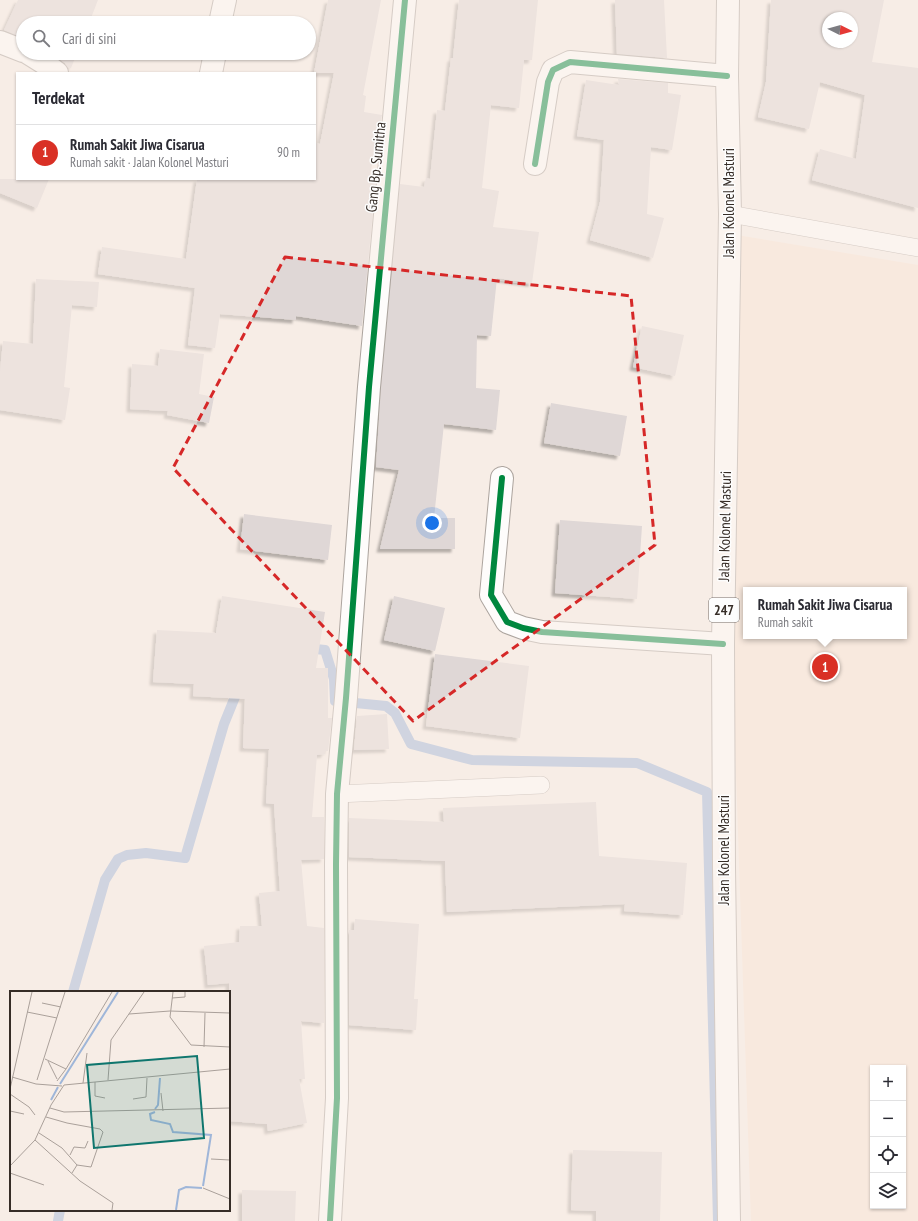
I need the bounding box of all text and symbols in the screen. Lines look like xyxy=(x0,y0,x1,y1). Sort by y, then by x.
north arrow xyxy=(822,12,858,48)
search box xyxy=(16,16,316,60)
icon: search xyxy=(30,27,52,49)
text: Cari di sini xyxy=(62,29,116,48)
text: Terdekat xyxy=(32,87,84,109)
street label: Gang Bp. Sumitha xyxy=(361,121,390,213)
text: Rumah Sakit Jiwa Cisarua xyxy=(70,135,205,154)
text: 1 xyxy=(42,144,48,161)
text: 90 m xyxy=(277,144,300,161)
street label: Jalan Kolonel Masturi xyxy=(719,148,738,259)
text: Rumah sakit · Jalan Kolonel Masturi xyxy=(70,154,229,171)
street label: Jalan Kolonel Masturi xyxy=(714,471,735,582)
your location xyxy=(422,513,442,533)
popup xyxy=(743,587,907,639)
text: Rumah Sakit Jiwa Cisarua xyxy=(758,595,892,614)
road number: 247 xyxy=(709,598,739,622)
text: Rumah sakit xyxy=(758,614,813,631)
pin: 1 xyxy=(812,652,838,682)
street label: Jalan Kolonel Masturi xyxy=(714,795,733,906)
inset map xyxy=(10,991,230,1211)
map controls xyxy=(870,1065,906,1209)
button: + xyxy=(870,1065,906,1101)
button: − xyxy=(870,1101,906,1137)
button: locate xyxy=(870,1137,906,1173)
button: layers xyxy=(870,1173,906,1209)

